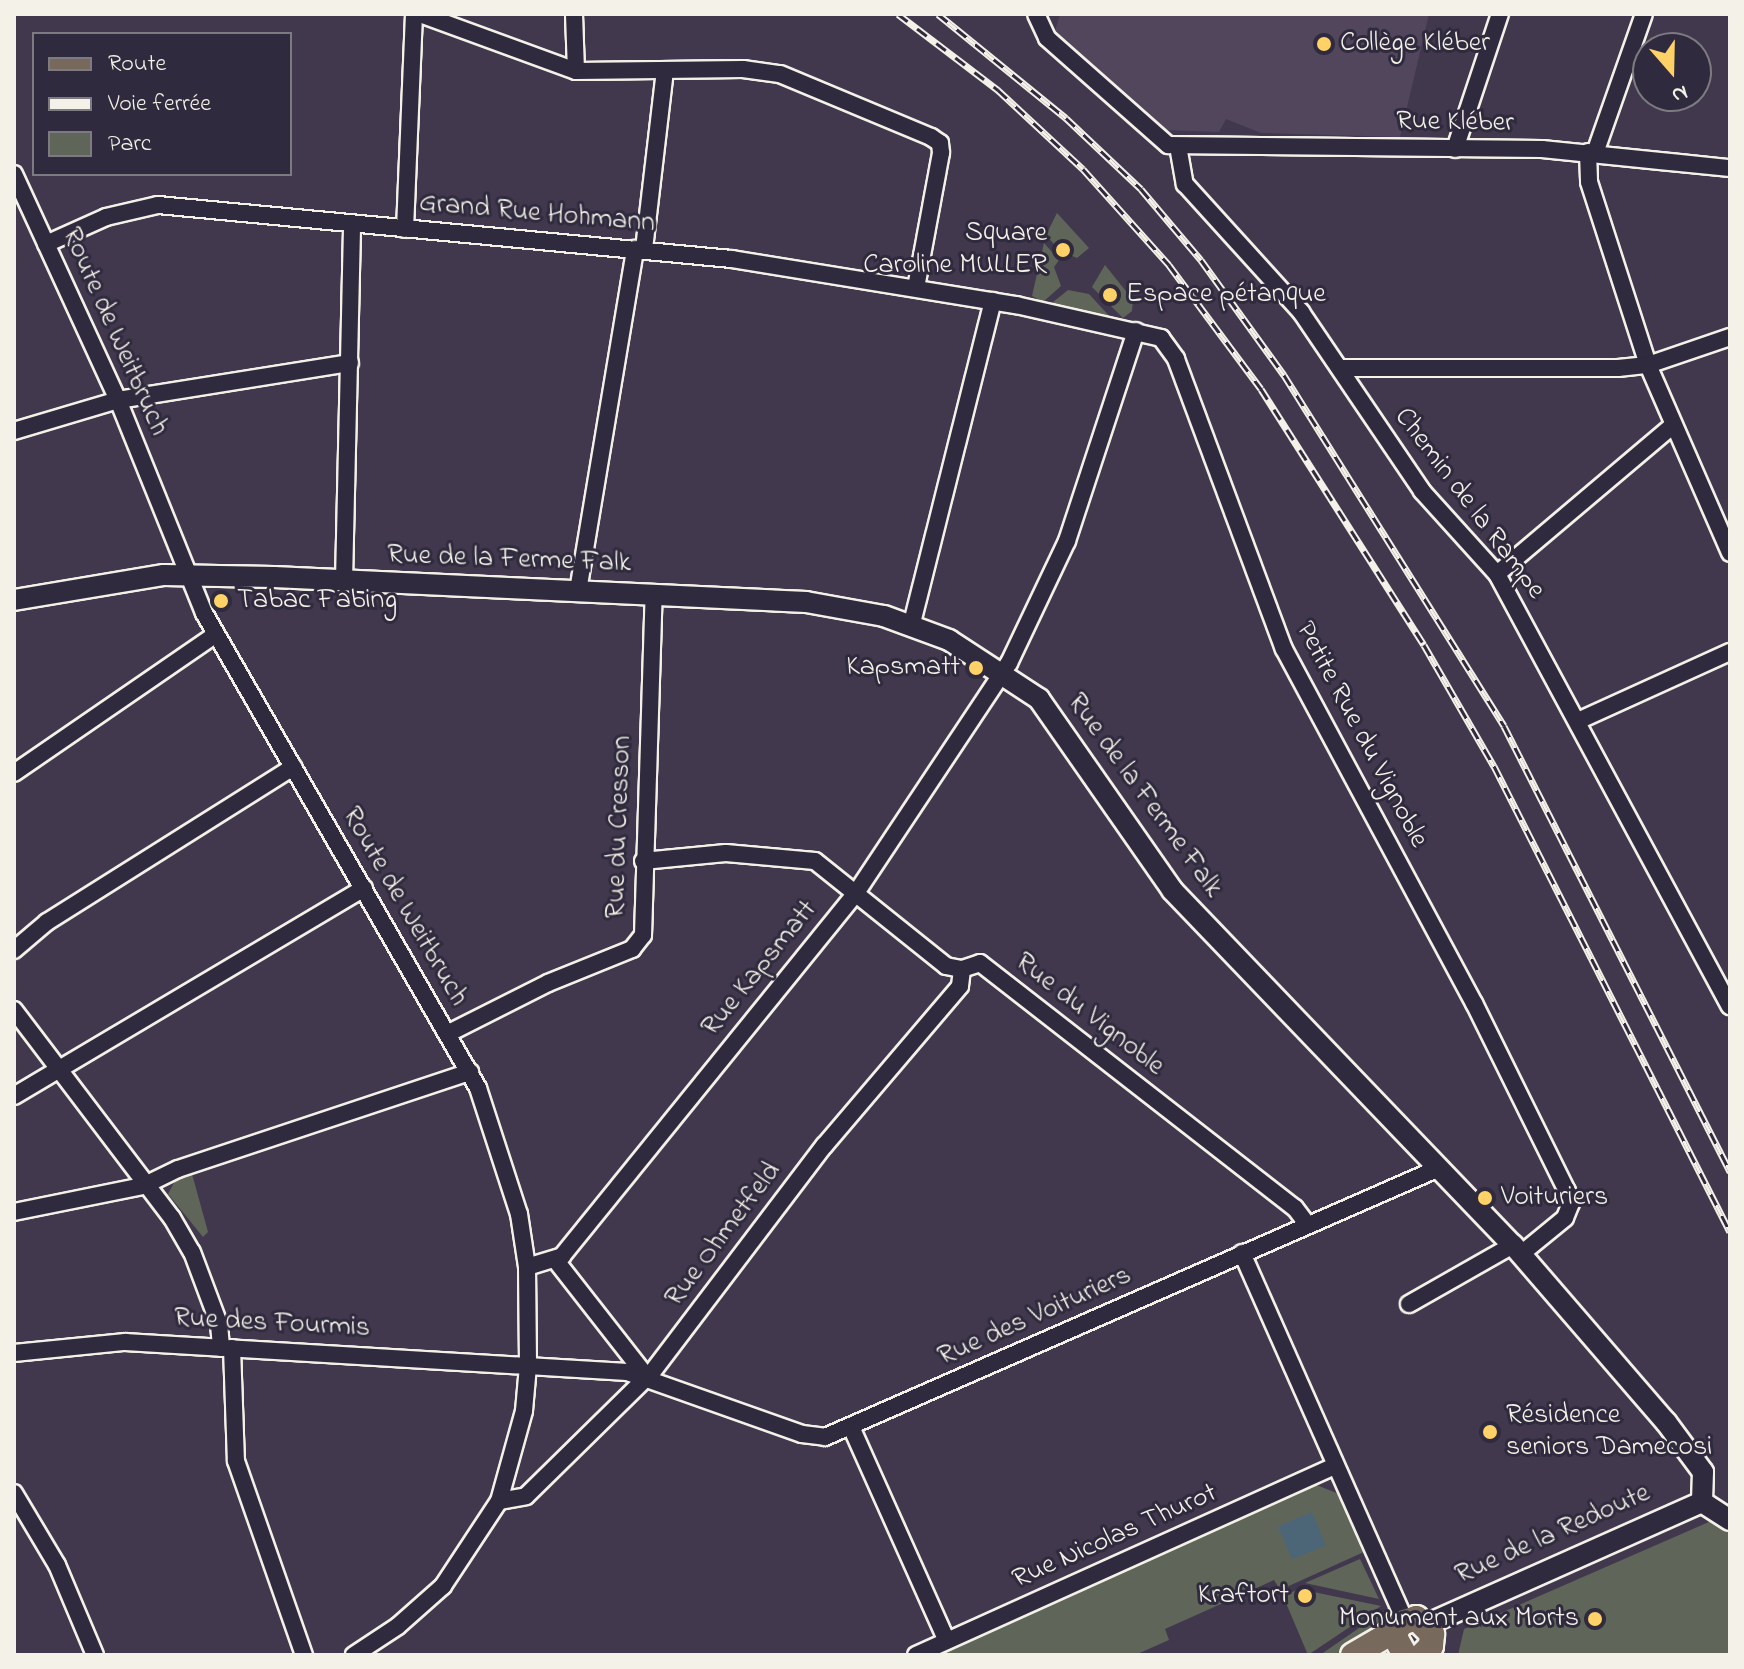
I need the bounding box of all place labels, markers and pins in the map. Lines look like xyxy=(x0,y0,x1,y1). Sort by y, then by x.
place label: Collège Kléber xyxy=(1340,27,1490,61)
marker: Collège Kléber xyxy=(1315,35,1333,53)
place label: Square Caroline MULLER xyxy=(863,217,1047,283)
marker: Square Caroline MULLER xyxy=(1054,241,1072,259)
place label: Espace pétanque xyxy=(1126,278,1326,312)
marker: Espace pétanque xyxy=(1101,286,1119,304)
place label: Tabac Fabing xyxy=(237,584,397,618)
marker: Tabac Fabing xyxy=(212,592,230,610)
place label: Kapsmatt xyxy=(846,651,960,685)
marker: Kapsmatt xyxy=(967,659,985,677)
place label: Voituriers xyxy=(1501,1181,1608,1215)
marker: Voituriers xyxy=(1476,1189,1494,1207)
place label: Résidence seniors Damecosi xyxy=(1506,1399,1712,1465)
marker: Résidence seniors Damecosi xyxy=(1481,1423,1499,1441)
place label: Kraftort xyxy=(1198,1579,1289,1613)
marker: Kraftort xyxy=(1296,1587,1314,1605)
place label: Monument aux Morts xyxy=(1339,1602,1579,1636)
marker: Monument aux Morts xyxy=(1586,1610,1604,1628)

